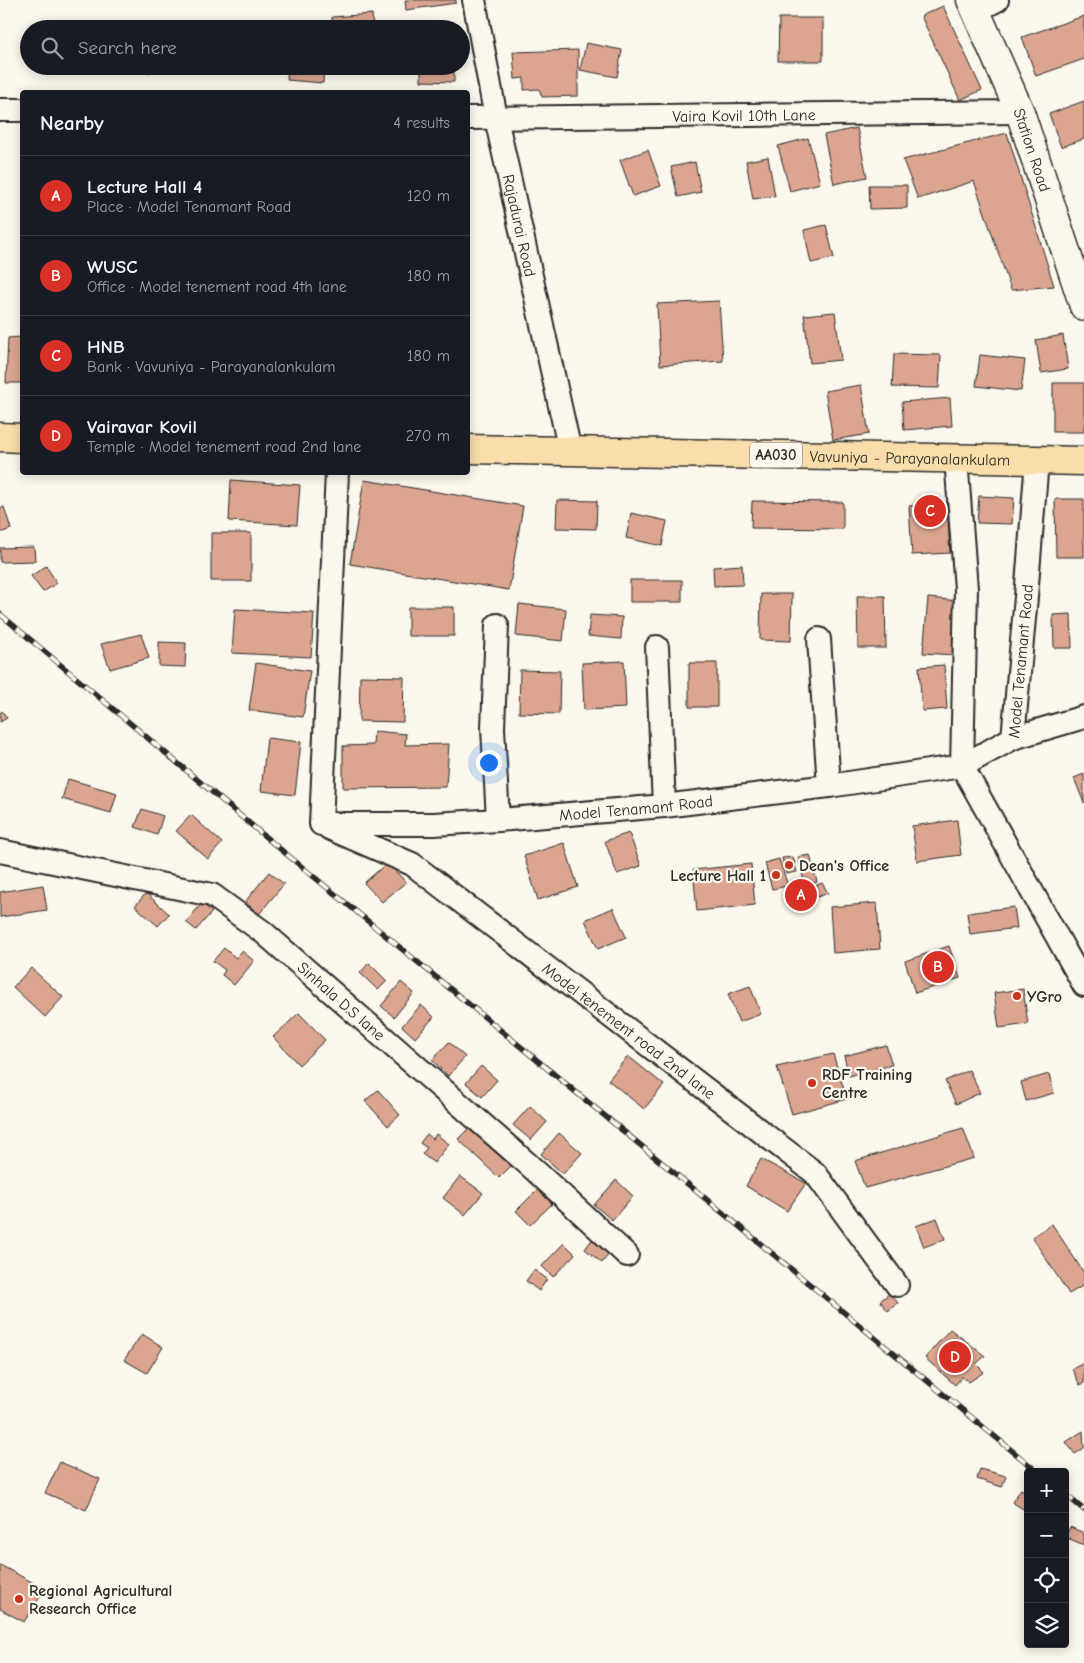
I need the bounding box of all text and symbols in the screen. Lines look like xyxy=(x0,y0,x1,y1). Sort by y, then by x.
search box xyxy=(20,20,470,75)
icon: search xyxy=(38,34,66,62)
text: Search here xyxy=(78,37,177,59)
street label: Vaira Kovil 10th Lane xyxy=(672,106,816,126)
street label: Station Road xyxy=(1009,106,1054,194)
text: Nearby xyxy=(40,111,104,135)
text: 4 results xyxy=(393,114,450,132)
street label: Rajadurai Road xyxy=(499,173,539,278)
text: Lecture Hall 4 xyxy=(87,176,202,198)
text: A xyxy=(52,187,60,205)
text: 120 m xyxy=(407,187,450,205)
text: Place · Model Tenamant Road xyxy=(87,198,291,216)
text: WUSC xyxy=(87,256,138,278)
text: B xyxy=(51,267,61,285)
text: 180 m xyxy=(407,267,450,285)
text: Office · Model tenement road 4th lane xyxy=(87,278,347,296)
text: HNB xyxy=(87,336,125,358)
text: C xyxy=(51,347,61,365)
text: 180 m xyxy=(407,347,450,365)
text: Bank · Vavuniya - Parayanalankulam xyxy=(87,358,335,376)
text: Vairavar Kovil xyxy=(87,416,197,438)
text: D xyxy=(51,427,61,445)
text: 270 m xyxy=(406,427,450,445)
text: Temple · Model tenement road 2nd lane xyxy=(87,438,361,456)
road number: AA030 xyxy=(750,442,802,468)
street label: Vavuniya - Parayanalankulam xyxy=(810,448,1010,470)
pin: C xyxy=(914,492,946,530)
street label: Model Tenamant Road xyxy=(1005,584,1037,739)
your location xyxy=(476,750,502,776)
street label: Model Tenamant Road xyxy=(558,792,714,825)
place label: Dean's Office xyxy=(799,857,889,875)
marker: Dean's Office xyxy=(783,859,795,871)
place label: Lecture Hall 1 xyxy=(670,867,766,885)
marker: Lecture Hall 1 xyxy=(770,869,782,881)
pin: A xyxy=(785,876,817,914)
pin: B xyxy=(922,948,954,986)
street label: Sinhala D.S lane xyxy=(294,959,388,1045)
street label: Model tenement road 2nd lane xyxy=(539,959,718,1103)
place label: YGro xyxy=(1027,988,1062,1006)
marker: YGro xyxy=(1011,990,1023,1002)
place label: RDF Training Centre xyxy=(822,1066,913,1102)
marker: RDF Training Centre xyxy=(806,1077,818,1089)
pin: D xyxy=(939,1338,971,1376)
map controls xyxy=(1024,1468,1069,1648)
button: + xyxy=(1024,1468,1069,1513)
button: − xyxy=(1024,1513,1069,1558)
button: locate xyxy=(1024,1558,1069,1603)
place label: Regional Agricultural Research Office xyxy=(29,1582,172,1618)
marker: Regional Agricultural Research Office xyxy=(13,1593,25,1605)
button: layers xyxy=(1024,1603,1069,1648)

